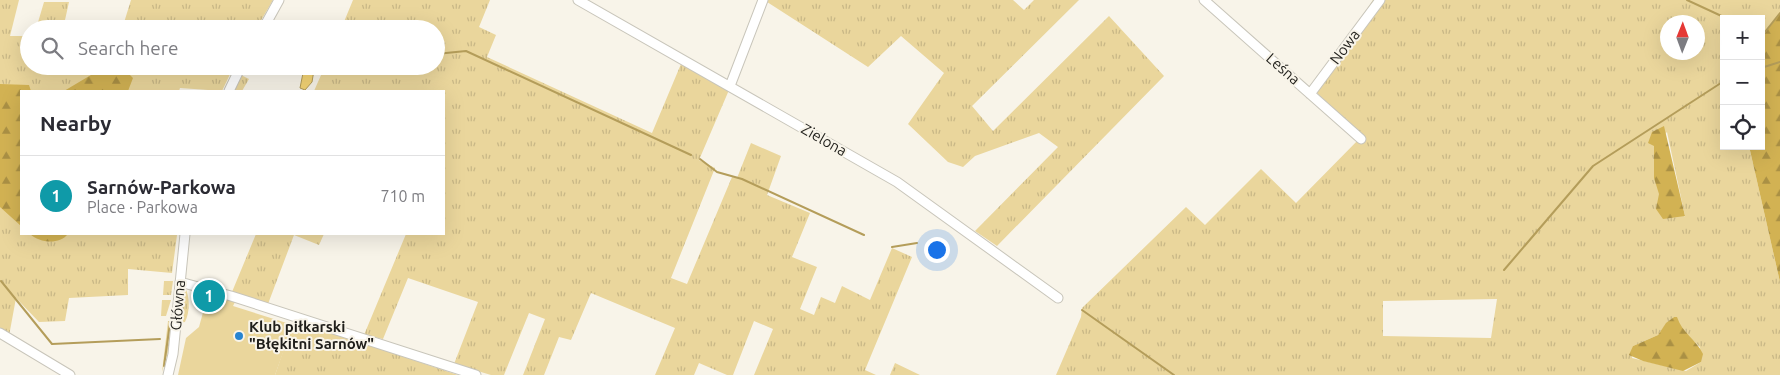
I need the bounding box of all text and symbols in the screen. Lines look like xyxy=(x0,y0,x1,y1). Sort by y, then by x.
north arrow xyxy=(1660,15,1705,60)
map controls xyxy=(1720,15,1765,150)
button: + xyxy=(1720,15,1765,60)
search box xyxy=(20,20,445,75)
street label: Nowa xyxy=(1326,26,1363,67)
icon: search xyxy=(38,34,66,62)
text: Search here xyxy=(78,37,178,59)
street label: Leśna xyxy=(1263,50,1304,88)
button: − xyxy=(1720,60,1765,105)
button: locate xyxy=(1720,105,1765,150)
text: Nearby xyxy=(40,111,111,135)
street label: Zielona xyxy=(799,120,850,159)
text: Sarnów-Parkowa xyxy=(87,176,236,198)
text: 1 xyxy=(51,187,61,205)
text: 710 m xyxy=(380,187,425,205)
text: Place · Parkowa xyxy=(87,198,198,216)
your location xyxy=(924,237,950,263)
pin: 1 xyxy=(193,277,225,315)
street label: Główna xyxy=(167,279,188,331)
place label: Klub piłkarski "Błękitni Sarnów" xyxy=(249,318,374,353)
marker: Klub piłkarski "Błękitni Sarnów" xyxy=(233,330,245,342)

